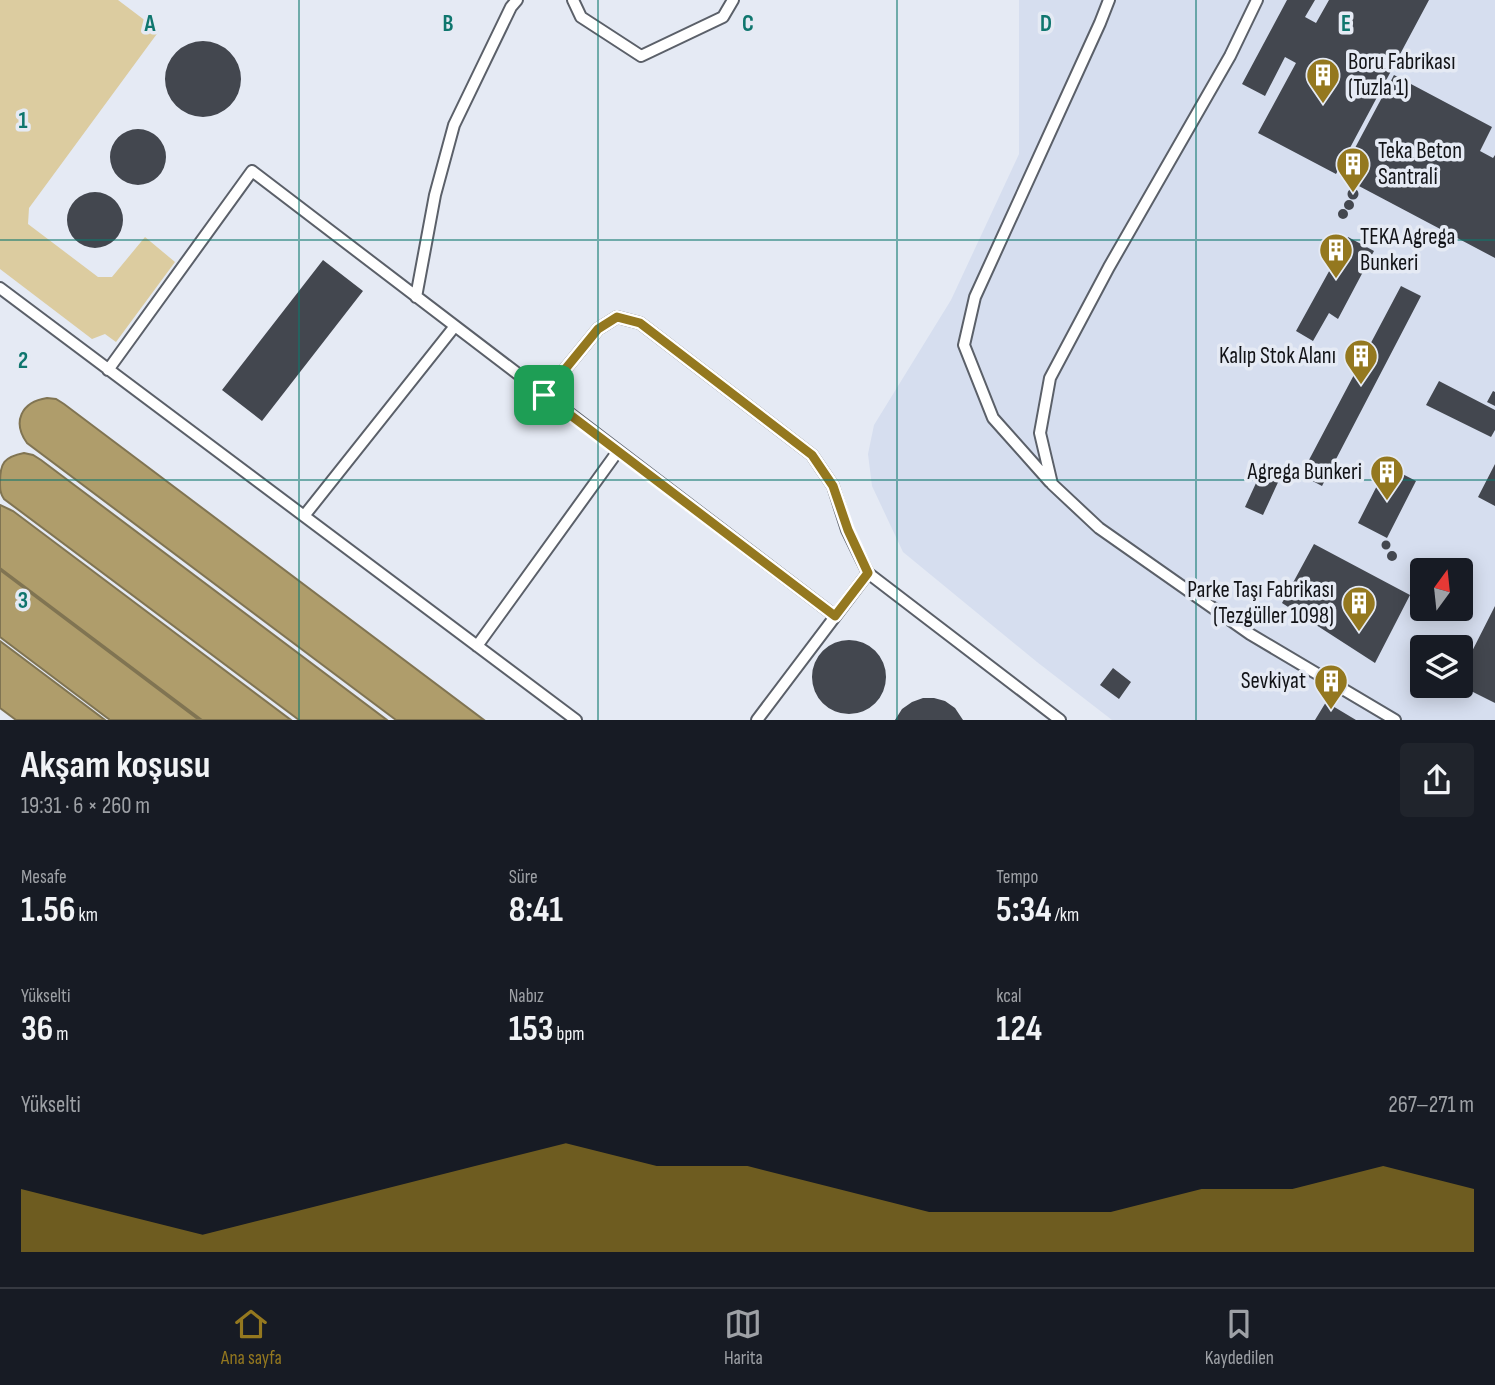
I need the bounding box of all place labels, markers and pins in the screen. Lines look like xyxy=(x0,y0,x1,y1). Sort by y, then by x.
place label: Boru Fabrikası (Tuzla 1) xyxy=(1348,48,1455,102)
building icon: Boru Fabrikası (Tuzla 1) xyxy=(1304,56,1342,105)
place label: Teka Beton Santrali xyxy=(1378,137,1462,191)
building icon: Teka Beton Santrali xyxy=(1334,145,1372,194)
place label: TEKA Agrega Bunkeri xyxy=(1360,223,1455,277)
building icon: TEKA Agrega Bunkeri xyxy=(1317,231,1355,280)
building icon: Kalıp Stok Alanı xyxy=(1342,337,1380,386)
place label: Kalıp Stok Alanı xyxy=(1219,342,1336,370)
pin xyxy=(514,365,574,425)
building icon: Agrega Bunkeri xyxy=(1368,453,1406,502)
place label: Agrega Bunkeri xyxy=(1247,458,1362,486)
place label: Parke Taşı Fabrikası (Tezgüller 1098) xyxy=(1187,576,1334,630)
building icon: Parke Taşı Fabrikası (Tezgüller 1098) xyxy=(1340,584,1378,633)
building icon: Sevkiyat xyxy=(1312,662,1350,711)
place label: Sevkiyat xyxy=(1241,667,1306,695)

